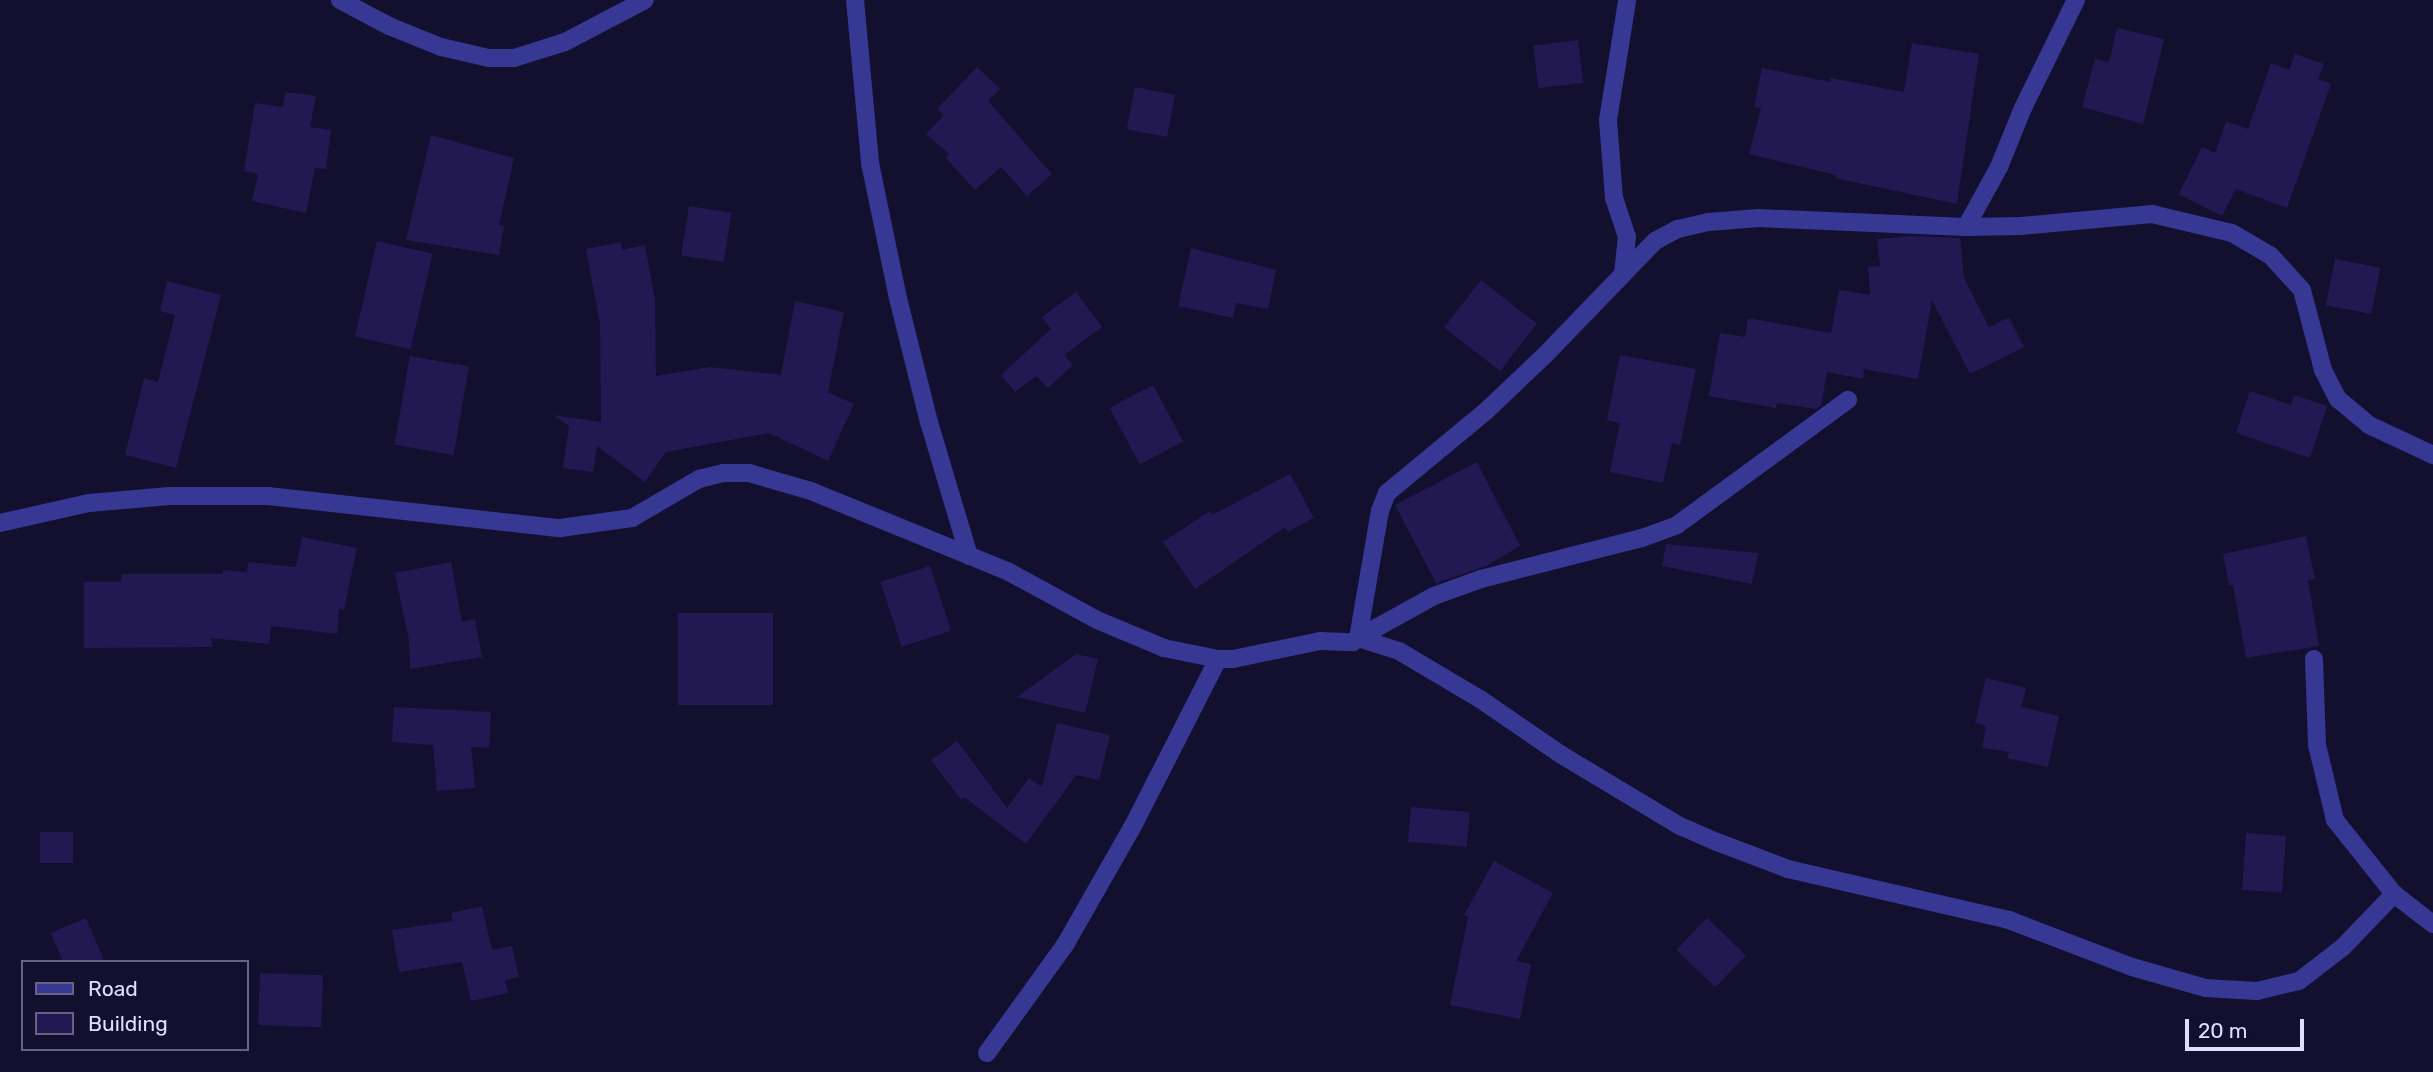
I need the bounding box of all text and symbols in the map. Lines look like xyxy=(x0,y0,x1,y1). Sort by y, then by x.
legend xyxy=(21,960,248,1051)
text: Road xyxy=(88,976,138,1001)
scale bar xyxy=(2188,1006,2307,1050)
text: Building xyxy=(88,1011,168,1036)
text: 20 m xyxy=(2198,1018,2247,1043)

